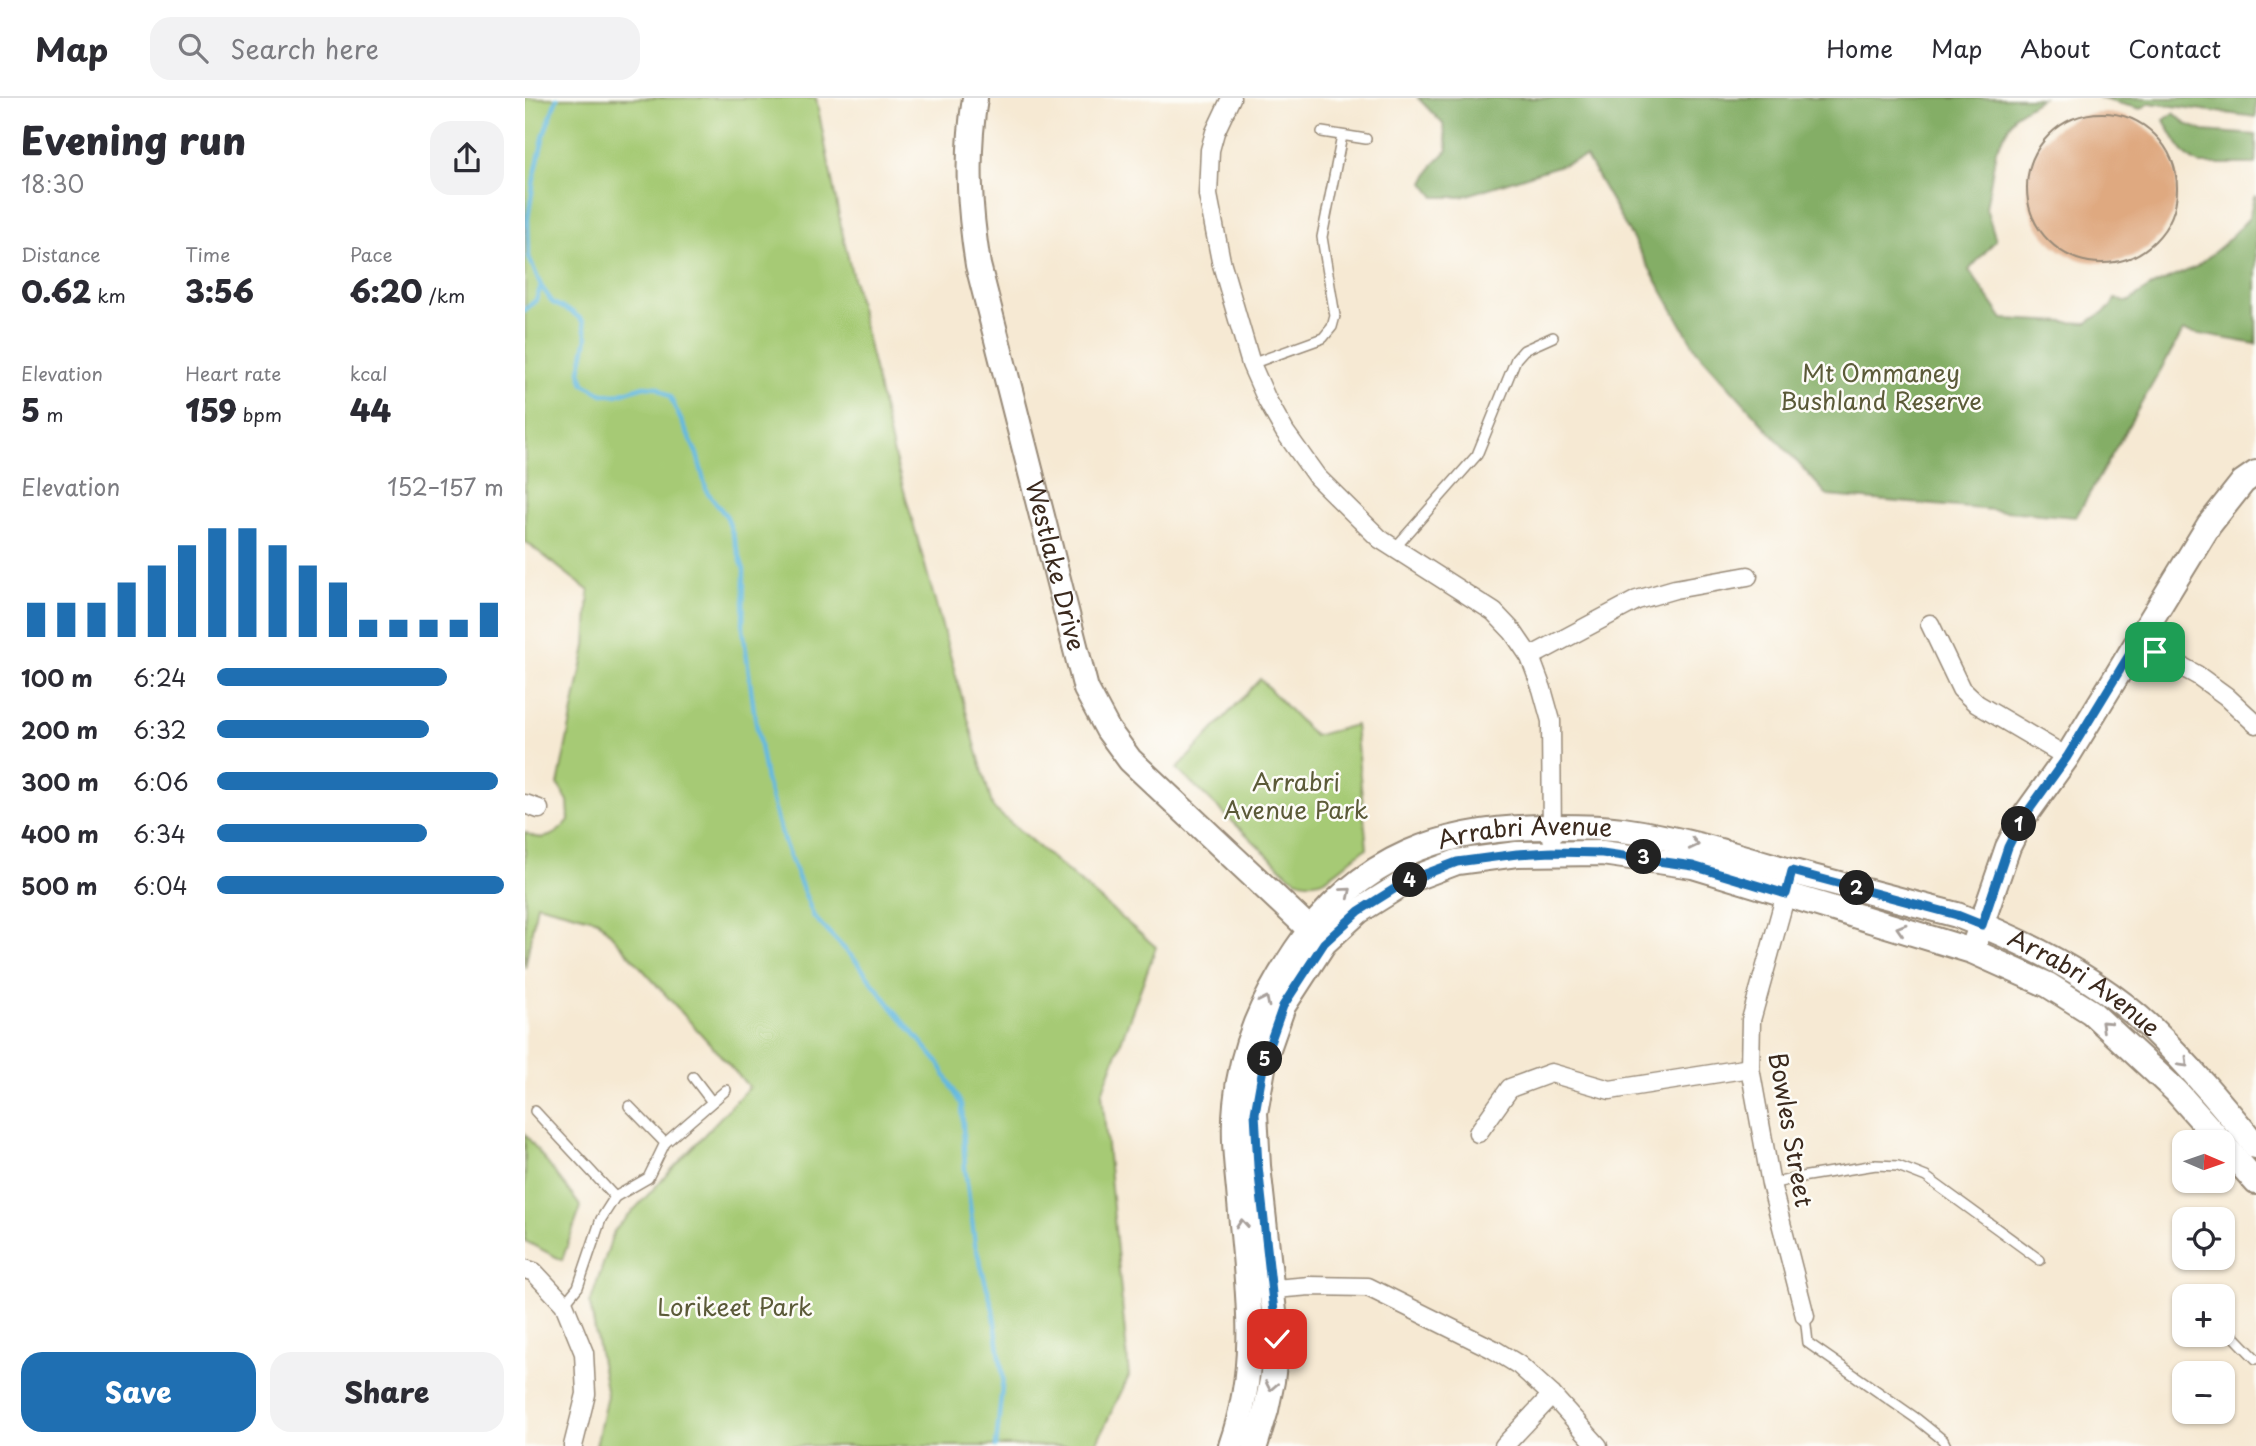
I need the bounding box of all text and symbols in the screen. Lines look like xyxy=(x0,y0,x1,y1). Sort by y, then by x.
search box xyxy=(150,17,640,80)
text: Map xyxy=(35,23,108,73)
icon: search xyxy=(174,29,212,67)
text: Search here xyxy=(230,29,379,68)
text: Home xyxy=(1826,30,1893,66)
text: Map xyxy=(1931,30,1982,66)
text: About xyxy=(2020,30,2090,66)
text: Contact xyxy=(2128,30,2221,66)
text: Evening run xyxy=(21,111,246,168)
button: share xyxy=(430,121,504,195)
text: 18:30 xyxy=(21,166,84,201)
text: Distance xyxy=(21,240,101,268)
text: Time xyxy=(185,240,230,268)
text: Pace xyxy=(350,240,393,268)
text: 0.62 xyxy=(21,268,91,313)
text: 3:56 xyxy=(185,268,254,313)
text: 6:20 xyxy=(350,268,423,313)
text: km xyxy=(91,281,126,309)
text: /km xyxy=(423,281,465,309)
park label: Mt Ommaney Bushland Reserve xyxy=(1780,354,1982,418)
text: Elevation xyxy=(21,359,103,387)
text: Heart rate xyxy=(185,359,281,387)
text: kcal xyxy=(350,359,388,387)
text: 5 xyxy=(21,387,40,432)
text: 159 xyxy=(185,387,237,432)
text: 44 xyxy=(350,387,391,432)
text: m xyxy=(40,400,64,428)
text: bpm xyxy=(237,400,282,428)
text: Elevation xyxy=(21,469,120,504)
text: 152–157 m xyxy=(387,469,504,504)
street label: Westlake Drive xyxy=(1018,476,1096,654)
pin xyxy=(2125,622,2185,682)
icon: arrive xyxy=(2136,633,2174,671)
text: 100 m xyxy=(21,660,93,695)
text: 6:24 xyxy=(133,660,187,695)
text: 200 m xyxy=(21,712,98,747)
text: 6:32 xyxy=(133,712,187,747)
park label: Arrabri Avenue Park xyxy=(1224,763,1368,827)
text: 300 m xyxy=(21,764,99,799)
text: 6:06 xyxy=(133,764,189,799)
pin: 1 xyxy=(2001,806,2037,842)
street label: Arrabri Avenue xyxy=(1433,807,1614,857)
text: 1 xyxy=(2014,809,2023,837)
text: 400 m xyxy=(21,816,99,851)
text: 6:34 xyxy=(133,816,186,851)
one-way arrow xyxy=(1688,836,1700,851)
pin: 3 xyxy=(1627,840,1661,874)
text: 3 xyxy=(1637,842,1650,870)
pin: 4 xyxy=(1393,862,1428,898)
text: 4 xyxy=(1403,865,1416,893)
text: 500 m xyxy=(21,868,98,903)
text: 6:04 xyxy=(133,868,188,903)
pin: 2 xyxy=(1839,870,1875,906)
text: 2 xyxy=(1850,873,1863,901)
one-way arrow xyxy=(1339,888,1352,900)
street label: Arrabri Avenue xyxy=(2002,919,2169,1044)
one-way arrow xyxy=(1895,922,1907,937)
one-way arrow xyxy=(1257,996,1271,1008)
one-way arrow xyxy=(2100,1020,2113,1033)
pin: 5 xyxy=(1247,1042,1283,1076)
text: 5 xyxy=(1258,1044,1271,1072)
street label: Bowles Street xyxy=(1761,1049,1823,1210)
one-way arrow xyxy=(2176,1054,2189,1067)
north arrow xyxy=(2172,1130,2235,1194)
map controls xyxy=(2172,1130,2235,1424)
button: locate xyxy=(2172,1207,2235,1270)
one-way arrow xyxy=(1235,1218,1250,1229)
button: + xyxy=(2172,1284,2235,1347)
park label: Lorikeet Park xyxy=(657,1288,813,1324)
pin xyxy=(1247,1309,1307,1369)
icon: check xyxy=(1258,1320,1296,1358)
button: Save xyxy=(21,1352,256,1432)
button: Share xyxy=(270,1352,504,1432)
button: − xyxy=(2172,1361,2235,1424)
one-way arrow xyxy=(1264,1380,1279,1392)

